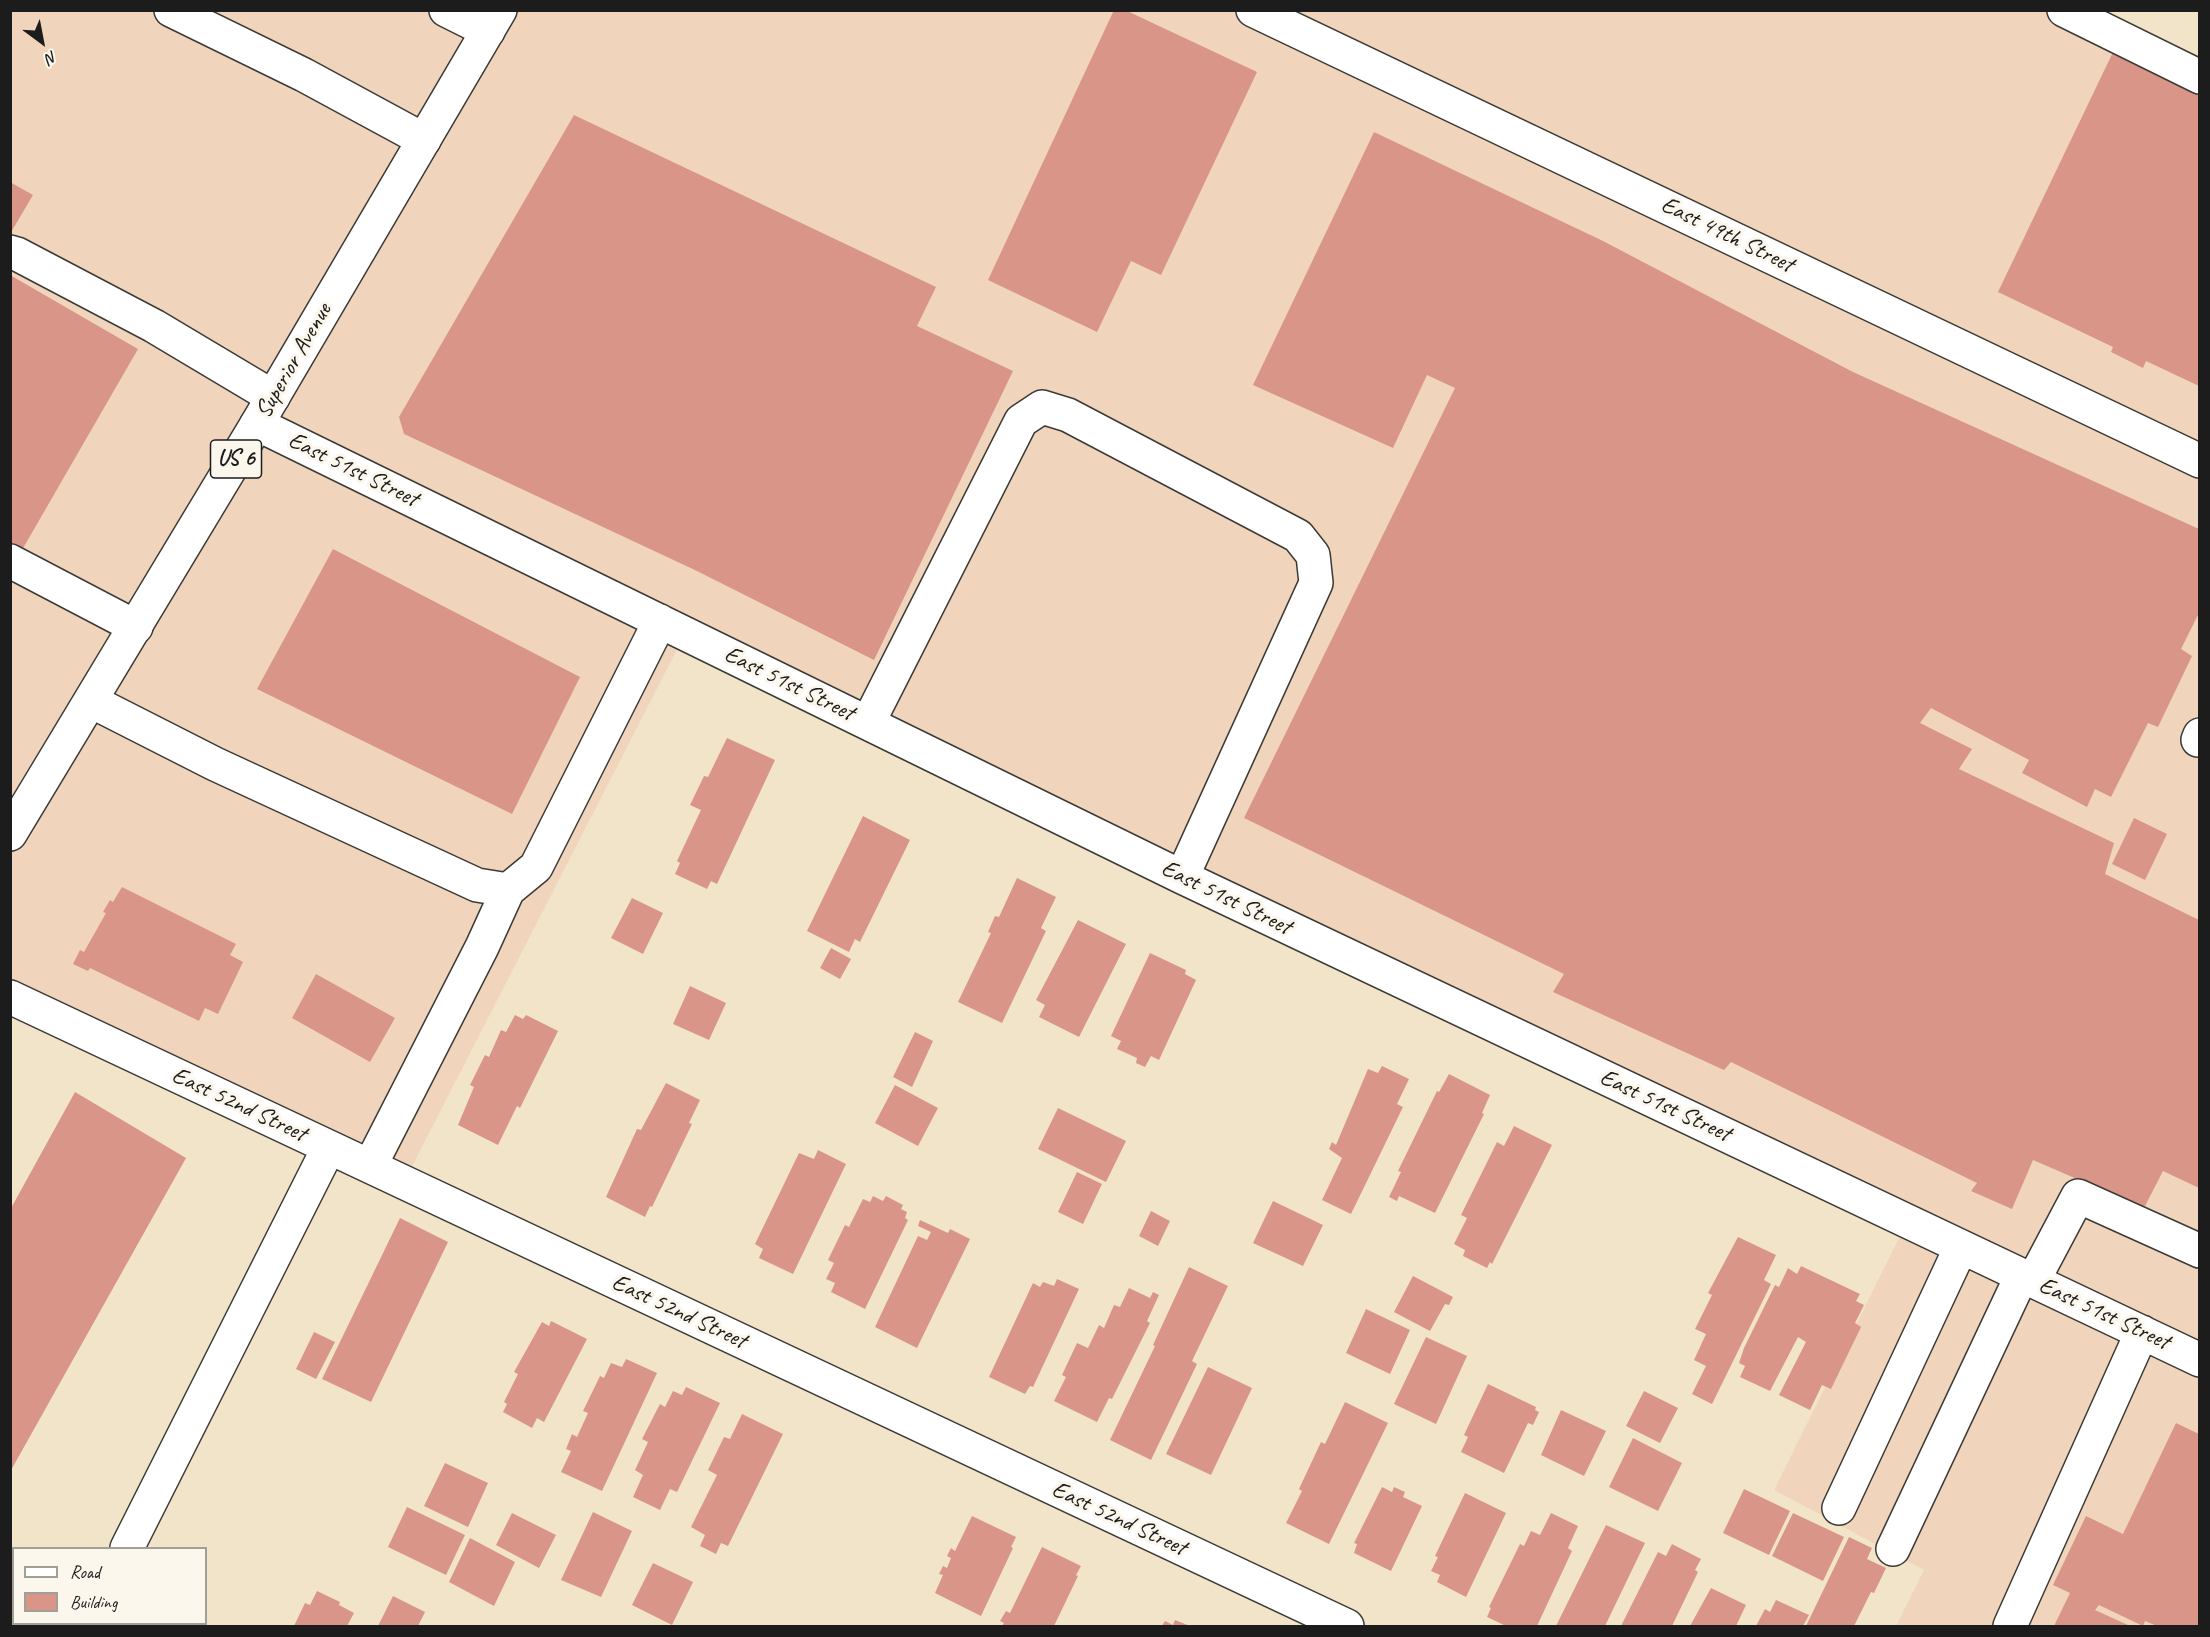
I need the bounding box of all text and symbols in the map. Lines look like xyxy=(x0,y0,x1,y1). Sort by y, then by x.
north arrow xyxy=(12,12,72,72)
text: N xyxy=(42,46,61,68)
street label: East 49th Street xyxy=(1656,191,1798,279)
street label: Superior Avenue xyxy=(249,298,339,424)
street label: East 51st Street xyxy=(283,426,423,514)
road number: US 6 xyxy=(210,440,262,478)
street label: East 51st Street xyxy=(719,640,859,728)
street label: East 51st Street xyxy=(1156,854,1296,942)
street label: East 52nd Street xyxy=(167,1061,311,1149)
street label: East 51st Street xyxy=(1595,1063,1735,1149)
street label: East 52nd Street xyxy=(607,1268,751,1356)
street label: East 51st Street xyxy=(2034,1271,2174,1357)
street label: East 52nd Street xyxy=(1047,1475,1191,1563)
legend xyxy=(12,1547,207,1625)
text: Road xyxy=(70,1561,100,1583)
text: Building xyxy=(70,1591,117,1613)

